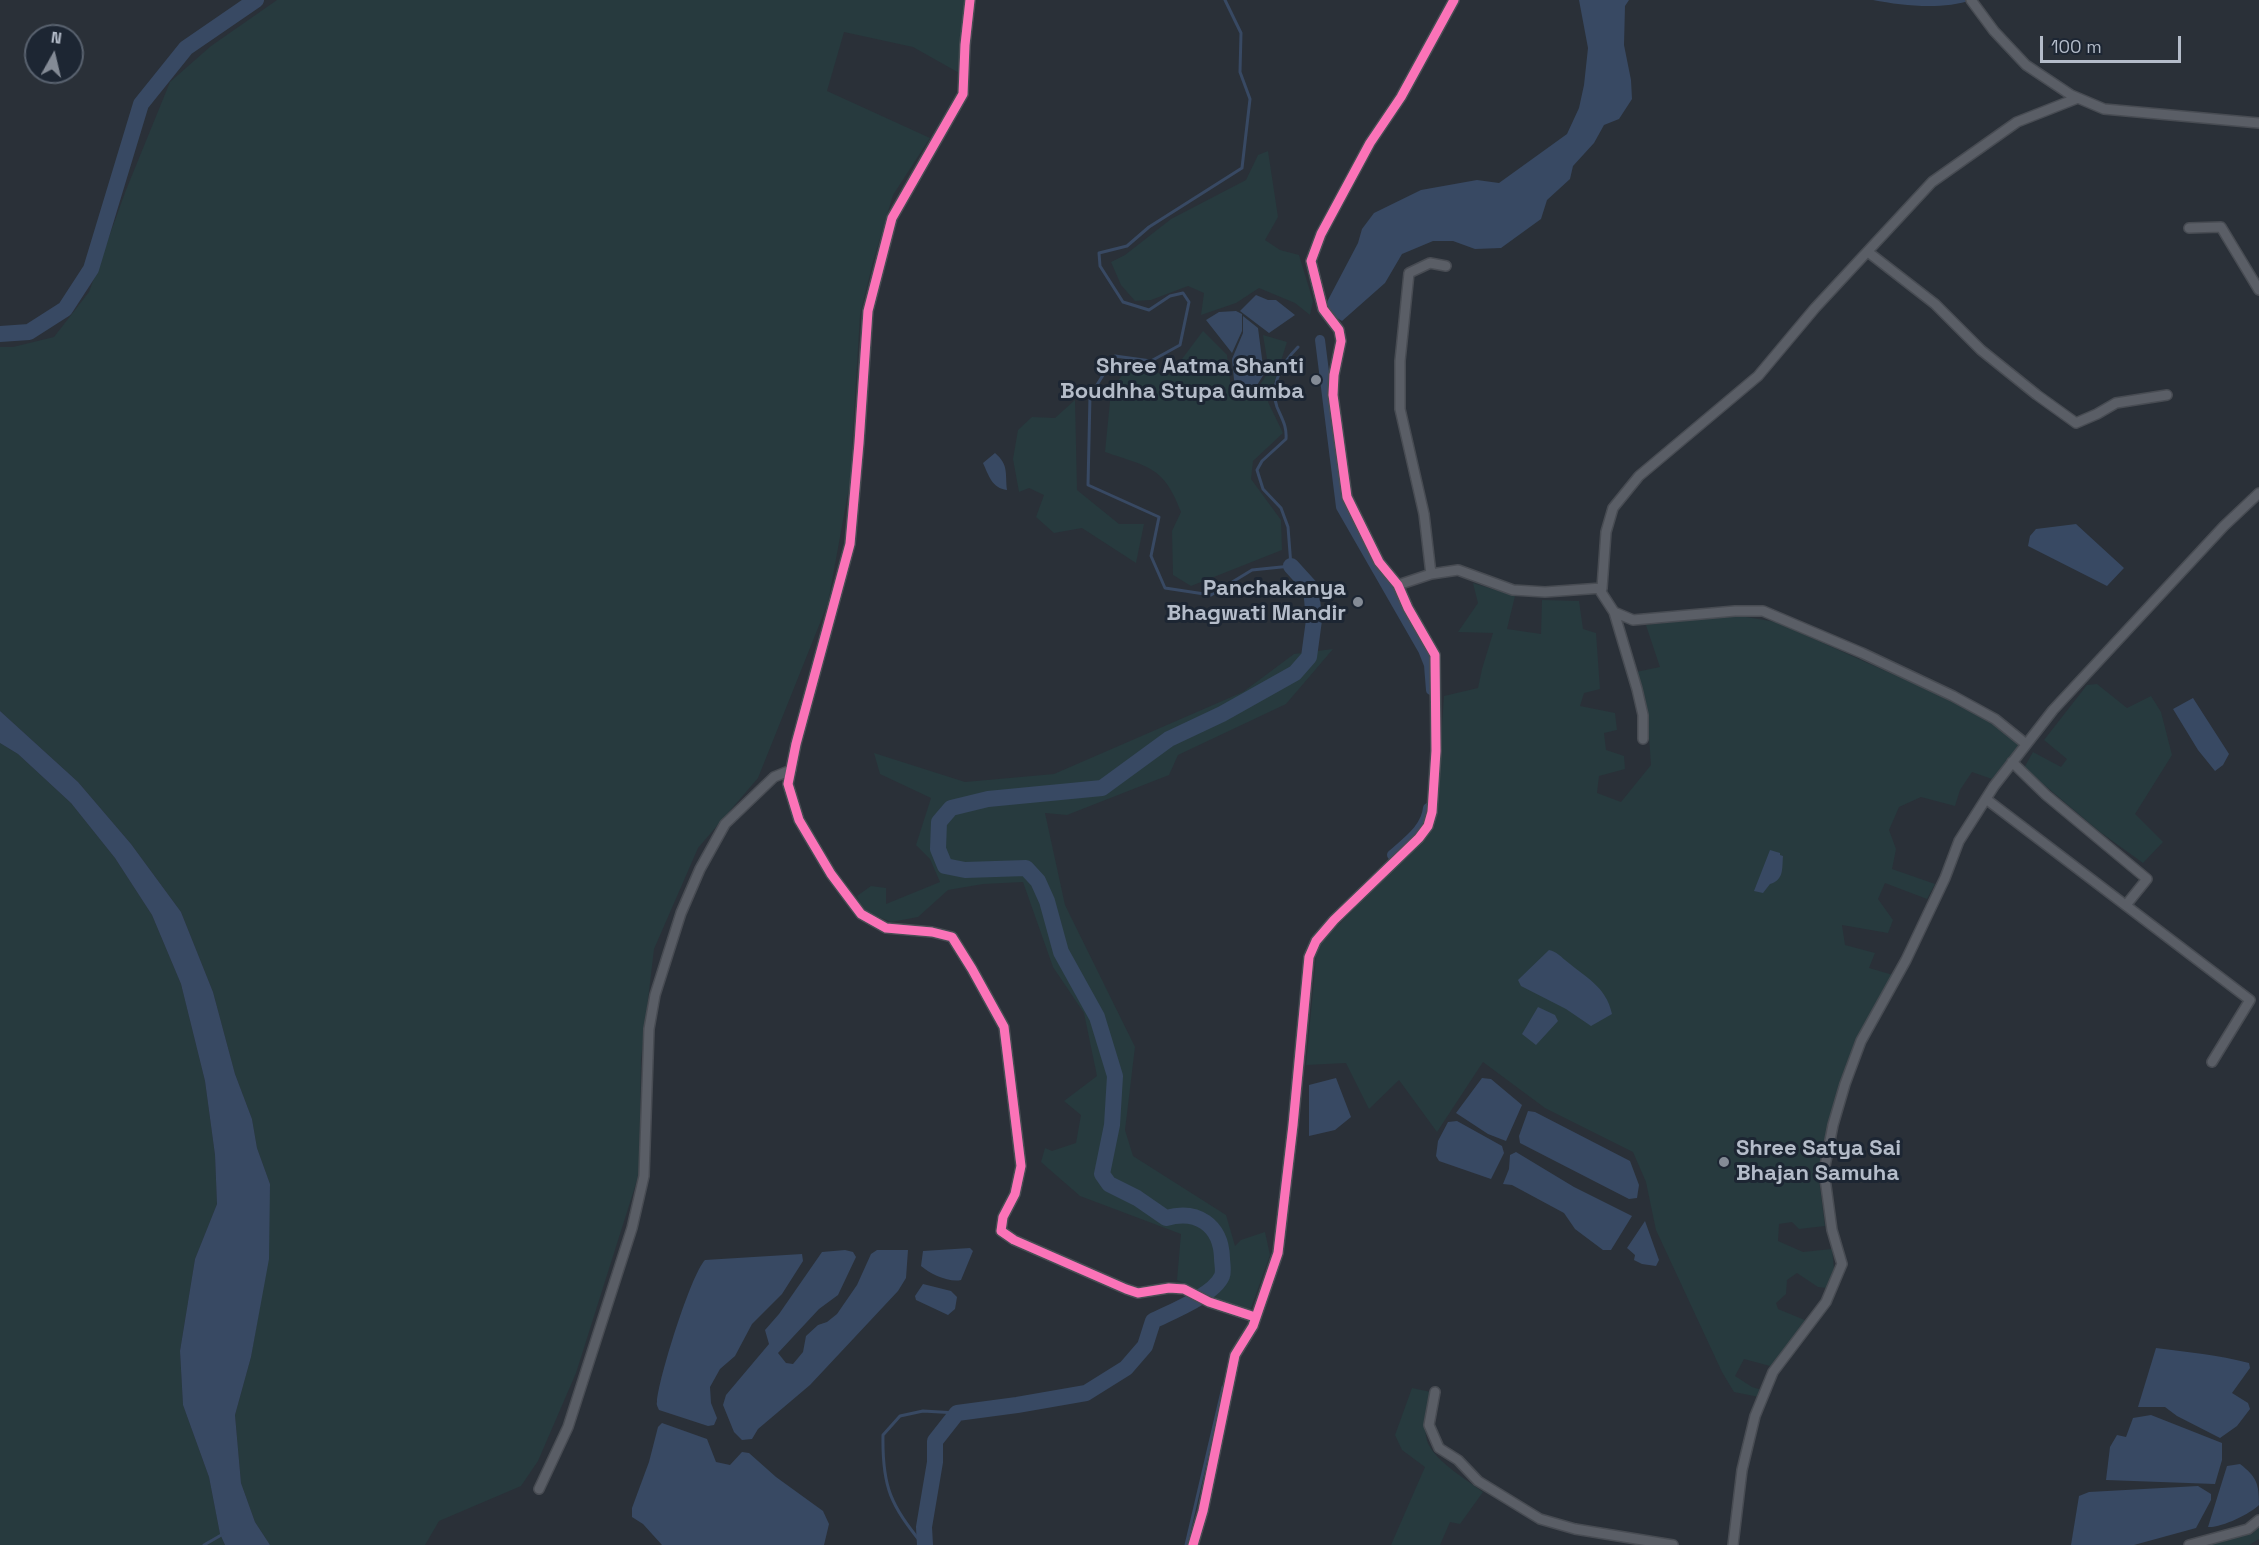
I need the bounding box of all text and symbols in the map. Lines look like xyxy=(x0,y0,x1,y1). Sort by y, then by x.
north arrow xyxy=(24,24,84,84)
scale bar xyxy=(2043,24,2184,62)
text: N xyxy=(50,27,63,49)
text: 100 m xyxy=(2051,35,2102,58)
place label: Shree Aatma Shanti Boudhha Stupa Gumba xyxy=(1060,354,1304,406)
marker: Shree Aatma Shanti Boudhha Stupa Gumba xyxy=(1309,373,1323,387)
place label: Panchakanya Bhagwati Mandir xyxy=(1166,576,1346,628)
marker: Panchakanya Bhagwati Mandir xyxy=(1351,595,1365,609)
place label: Shree Satya Sai Bhajan Samuha xyxy=(1736,1136,1901,1188)
marker: Shree Satya Sai Bhajan Samuha xyxy=(1717,1155,1731,1169)

